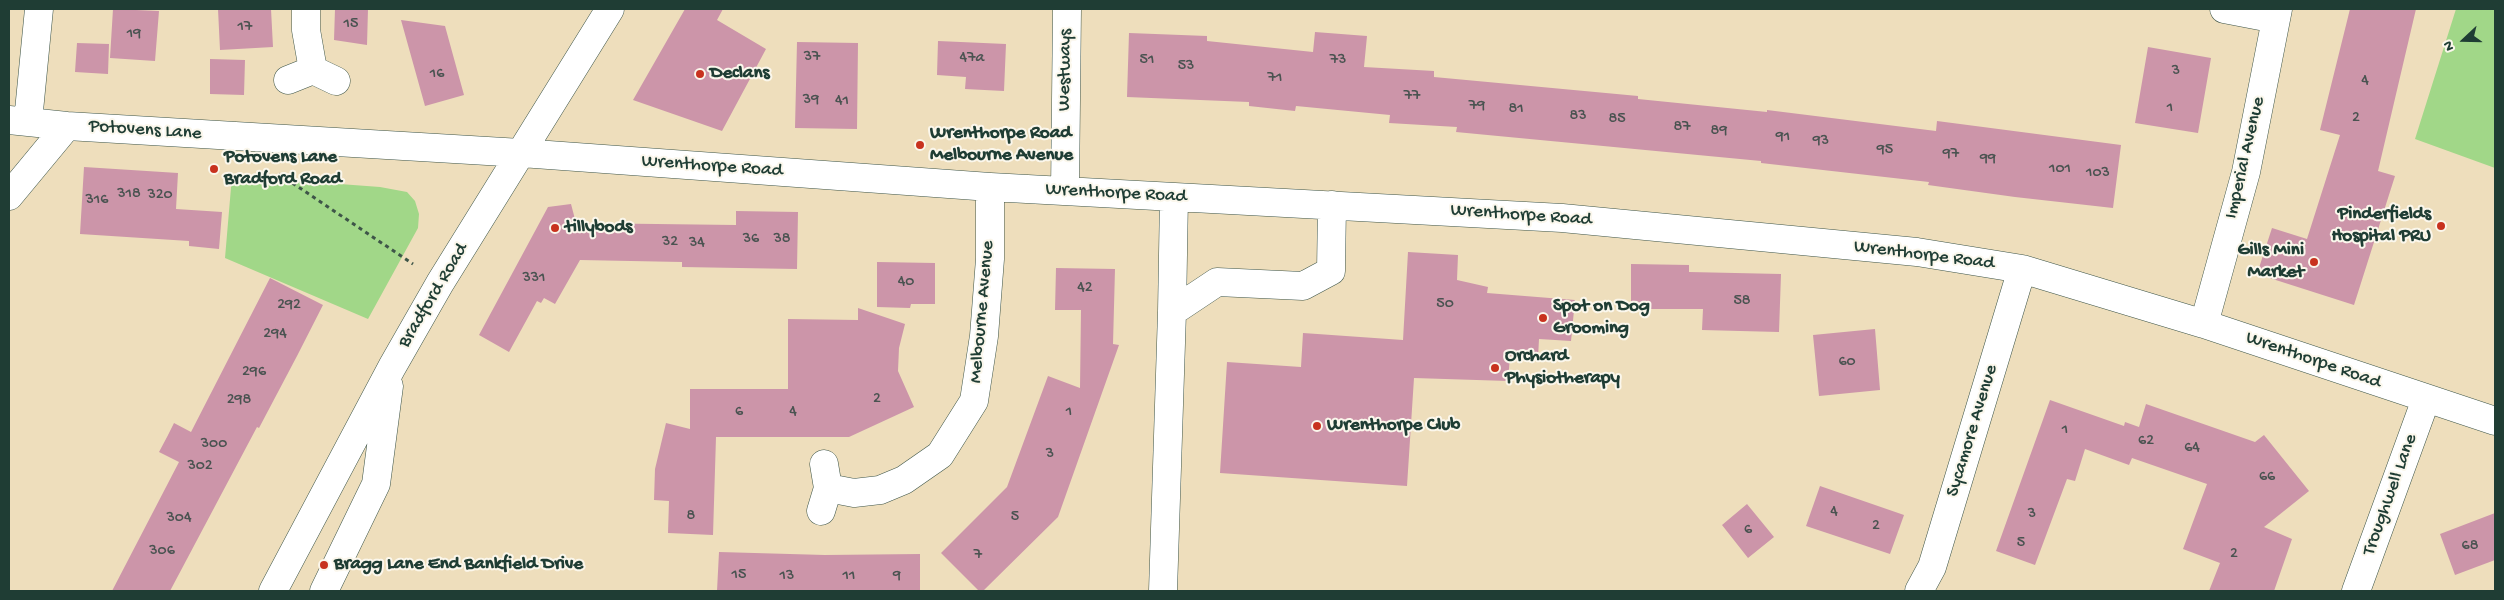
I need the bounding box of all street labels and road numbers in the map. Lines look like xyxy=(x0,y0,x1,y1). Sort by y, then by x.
street label: Westways xyxy=(1054,29,1078,111)
street label: Imperial Avenue xyxy=(2221,95,2271,221)
street label: Potovens Lane xyxy=(88,116,202,146)
street label: Wrenthorpe Road xyxy=(641,151,783,183)
street label: Wrenthorpe Road xyxy=(1045,179,1187,209)
street label: Wrenthorpe Road xyxy=(1450,200,1592,232)
street label: Wrenthorpe Road xyxy=(1852,236,1996,276)
street label: Bradford Road xyxy=(394,240,474,352)
street label: Melbourne Avenue xyxy=(965,240,1001,384)
street label: Wrenthorpe Road xyxy=(2242,327,2384,395)
street label: Sycamore Avenue xyxy=(1942,362,2004,500)
street label: Troughwell Lane xyxy=(2358,431,2424,559)

